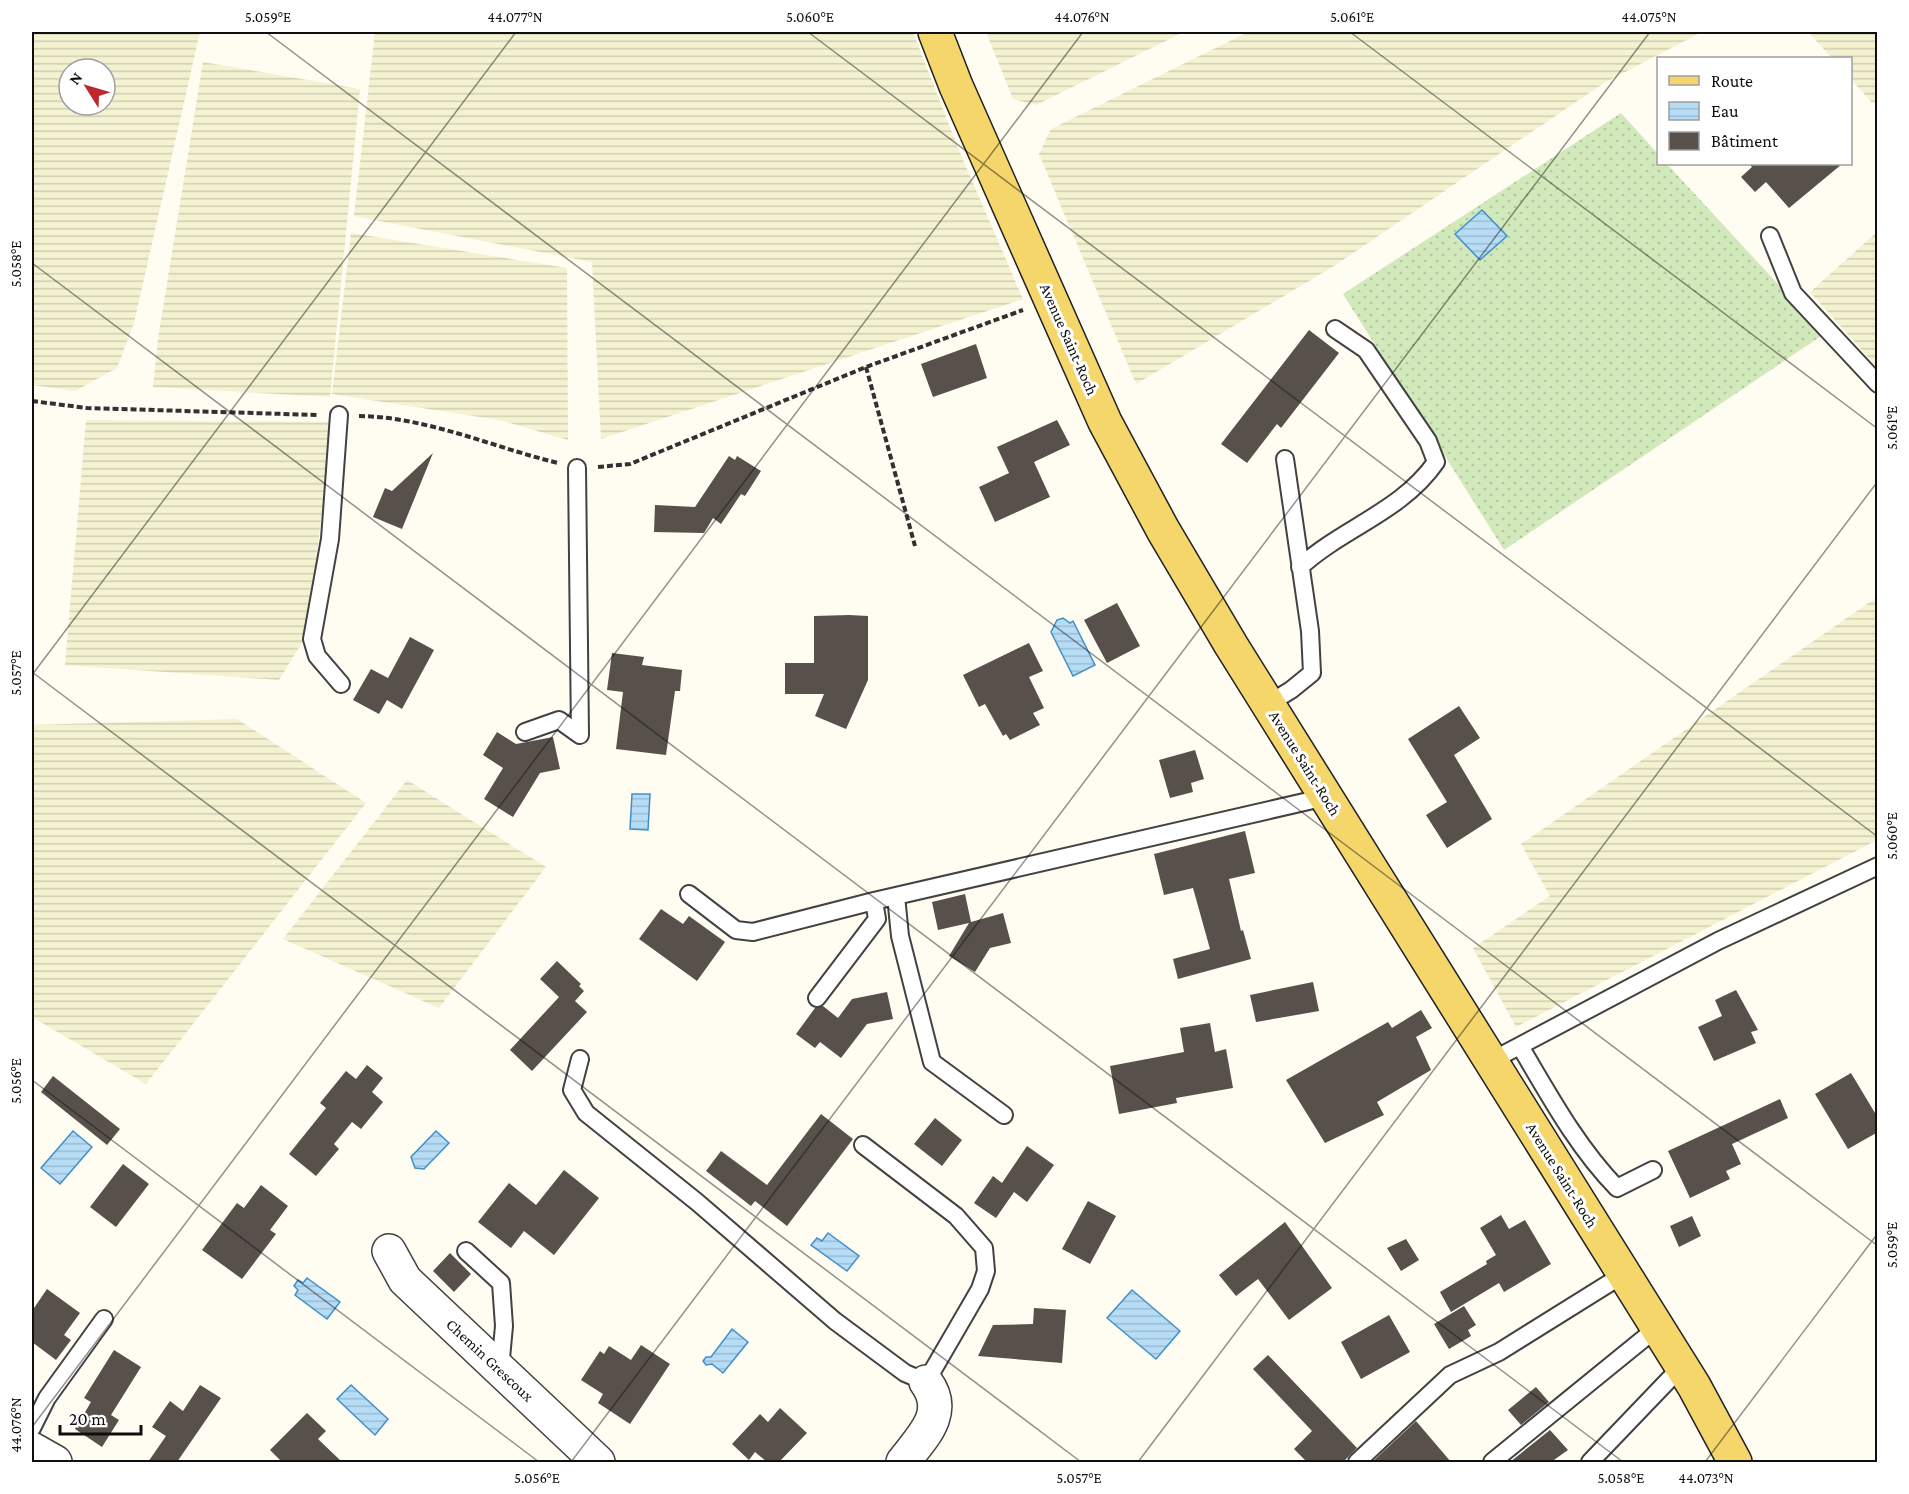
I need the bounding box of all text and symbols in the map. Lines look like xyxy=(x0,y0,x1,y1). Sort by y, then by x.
text: 5.059°E xyxy=(245,9,291,25)
text: 44.077°N xyxy=(487,9,543,25)
text: 5.060°E xyxy=(786,9,834,25)
text: 44.076°N xyxy=(1054,9,1110,25)
text: 5.061°E xyxy=(1330,9,1374,25)
text: 44.075°N xyxy=(1621,9,1677,25)
north arrow xyxy=(57,57,117,117)
legend xyxy=(1657,57,1852,165)
text: N xyxy=(65,69,86,88)
text: Route xyxy=(1711,71,1753,91)
text: Eau xyxy=(1711,101,1739,121)
text: Bâtiment xyxy=(1711,131,1779,151)
text: 5.058°E xyxy=(8,241,24,287)
street label: Avenue Saint-Roch xyxy=(1037,280,1101,398)
text: 5.061°E xyxy=(1884,406,1900,450)
text: 5.057°E xyxy=(8,650,24,696)
street label: Avenue Saint-Roch xyxy=(1266,707,1344,819)
text: 5.060°E xyxy=(1884,812,1900,860)
text: 5.056°E xyxy=(8,1058,24,1104)
street label: Avenue Saint-Roch xyxy=(1523,1119,1601,1231)
text: 5.059°E xyxy=(1884,1222,1900,1268)
street label: Chemin Grescoux xyxy=(443,1315,537,1405)
text: 44.076°N xyxy=(8,1397,24,1453)
scale bar xyxy=(60,1398,141,1436)
text: 20 m xyxy=(69,1409,106,1429)
text: 5.056°E xyxy=(514,1470,560,1486)
text: 5.057°E xyxy=(1056,1470,1102,1486)
text: 5.058°E xyxy=(1598,1470,1644,1486)
text: 44.073°N xyxy=(1678,1470,1734,1486)

